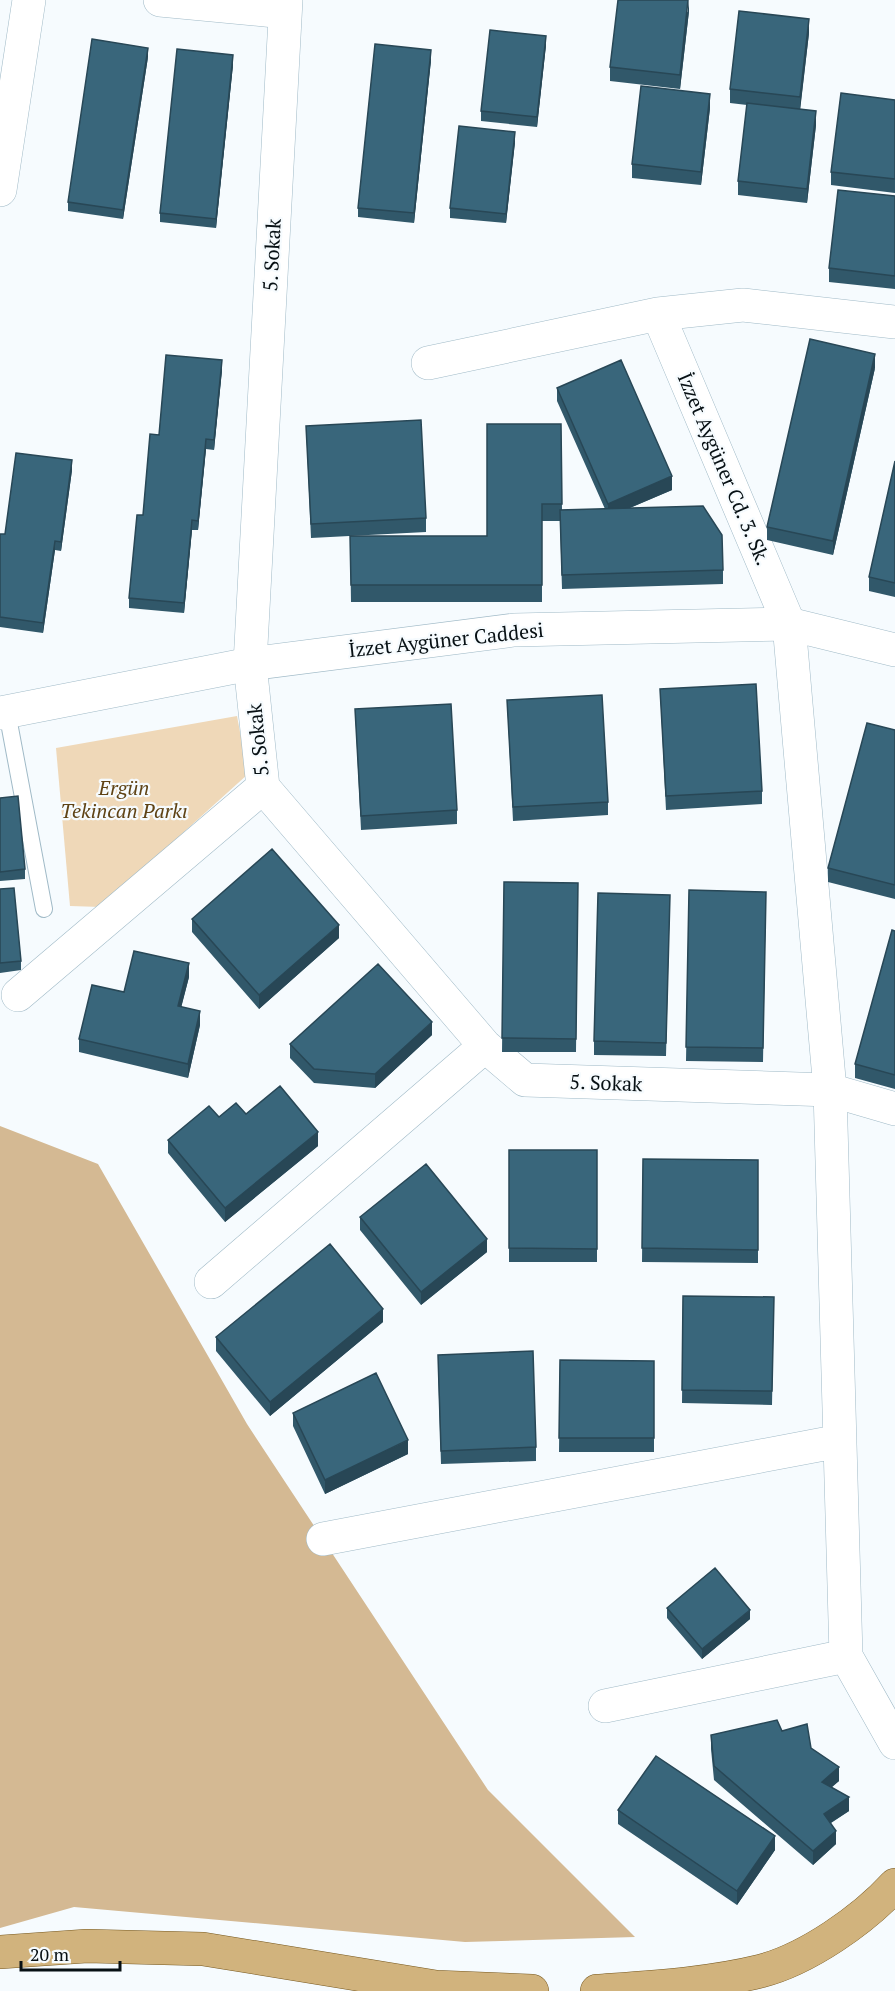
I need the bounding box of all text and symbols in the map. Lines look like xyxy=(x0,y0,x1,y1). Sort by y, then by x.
street label: 5. Sokak xyxy=(256,217,287,292)
street label: İzzet Aygüner Cd. 3. Sk. xyxy=(672,368,777,569)
street label: İzzet Aygüner Caddesi xyxy=(347,616,545,663)
street label: 5. Sokak xyxy=(240,702,275,778)
park label: Ergün Tekincan Parkı xyxy=(61,774,187,824)
street label: 5. Sokak xyxy=(569,1068,644,1097)
scale bar xyxy=(21,1934,120,1972)
text: 20 m xyxy=(30,1942,70,1966)

